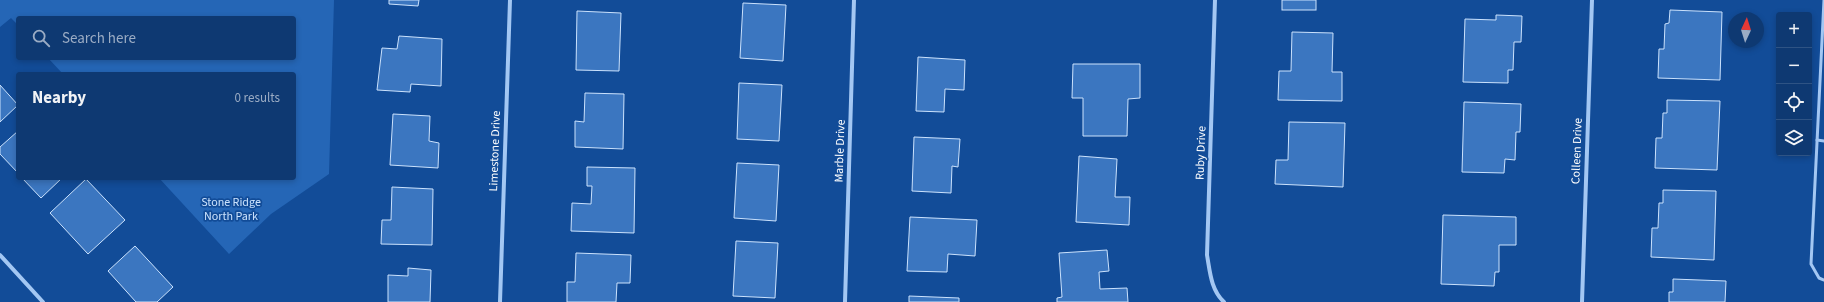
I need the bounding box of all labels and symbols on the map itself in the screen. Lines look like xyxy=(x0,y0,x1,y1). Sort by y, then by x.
north arrow xyxy=(1728,12,1764,48)
street label: Limestone Drive xyxy=(485,110,505,192)
street label: Colleen Drive xyxy=(1567,118,1587,184)
street label: Marble Drive xyxy=(830,119,850,183)
street label: Ruby Drive xyxy=(1192,126,1210,180)
park label: Stone Ridge North Park xyxy=(201,194,261,225)

